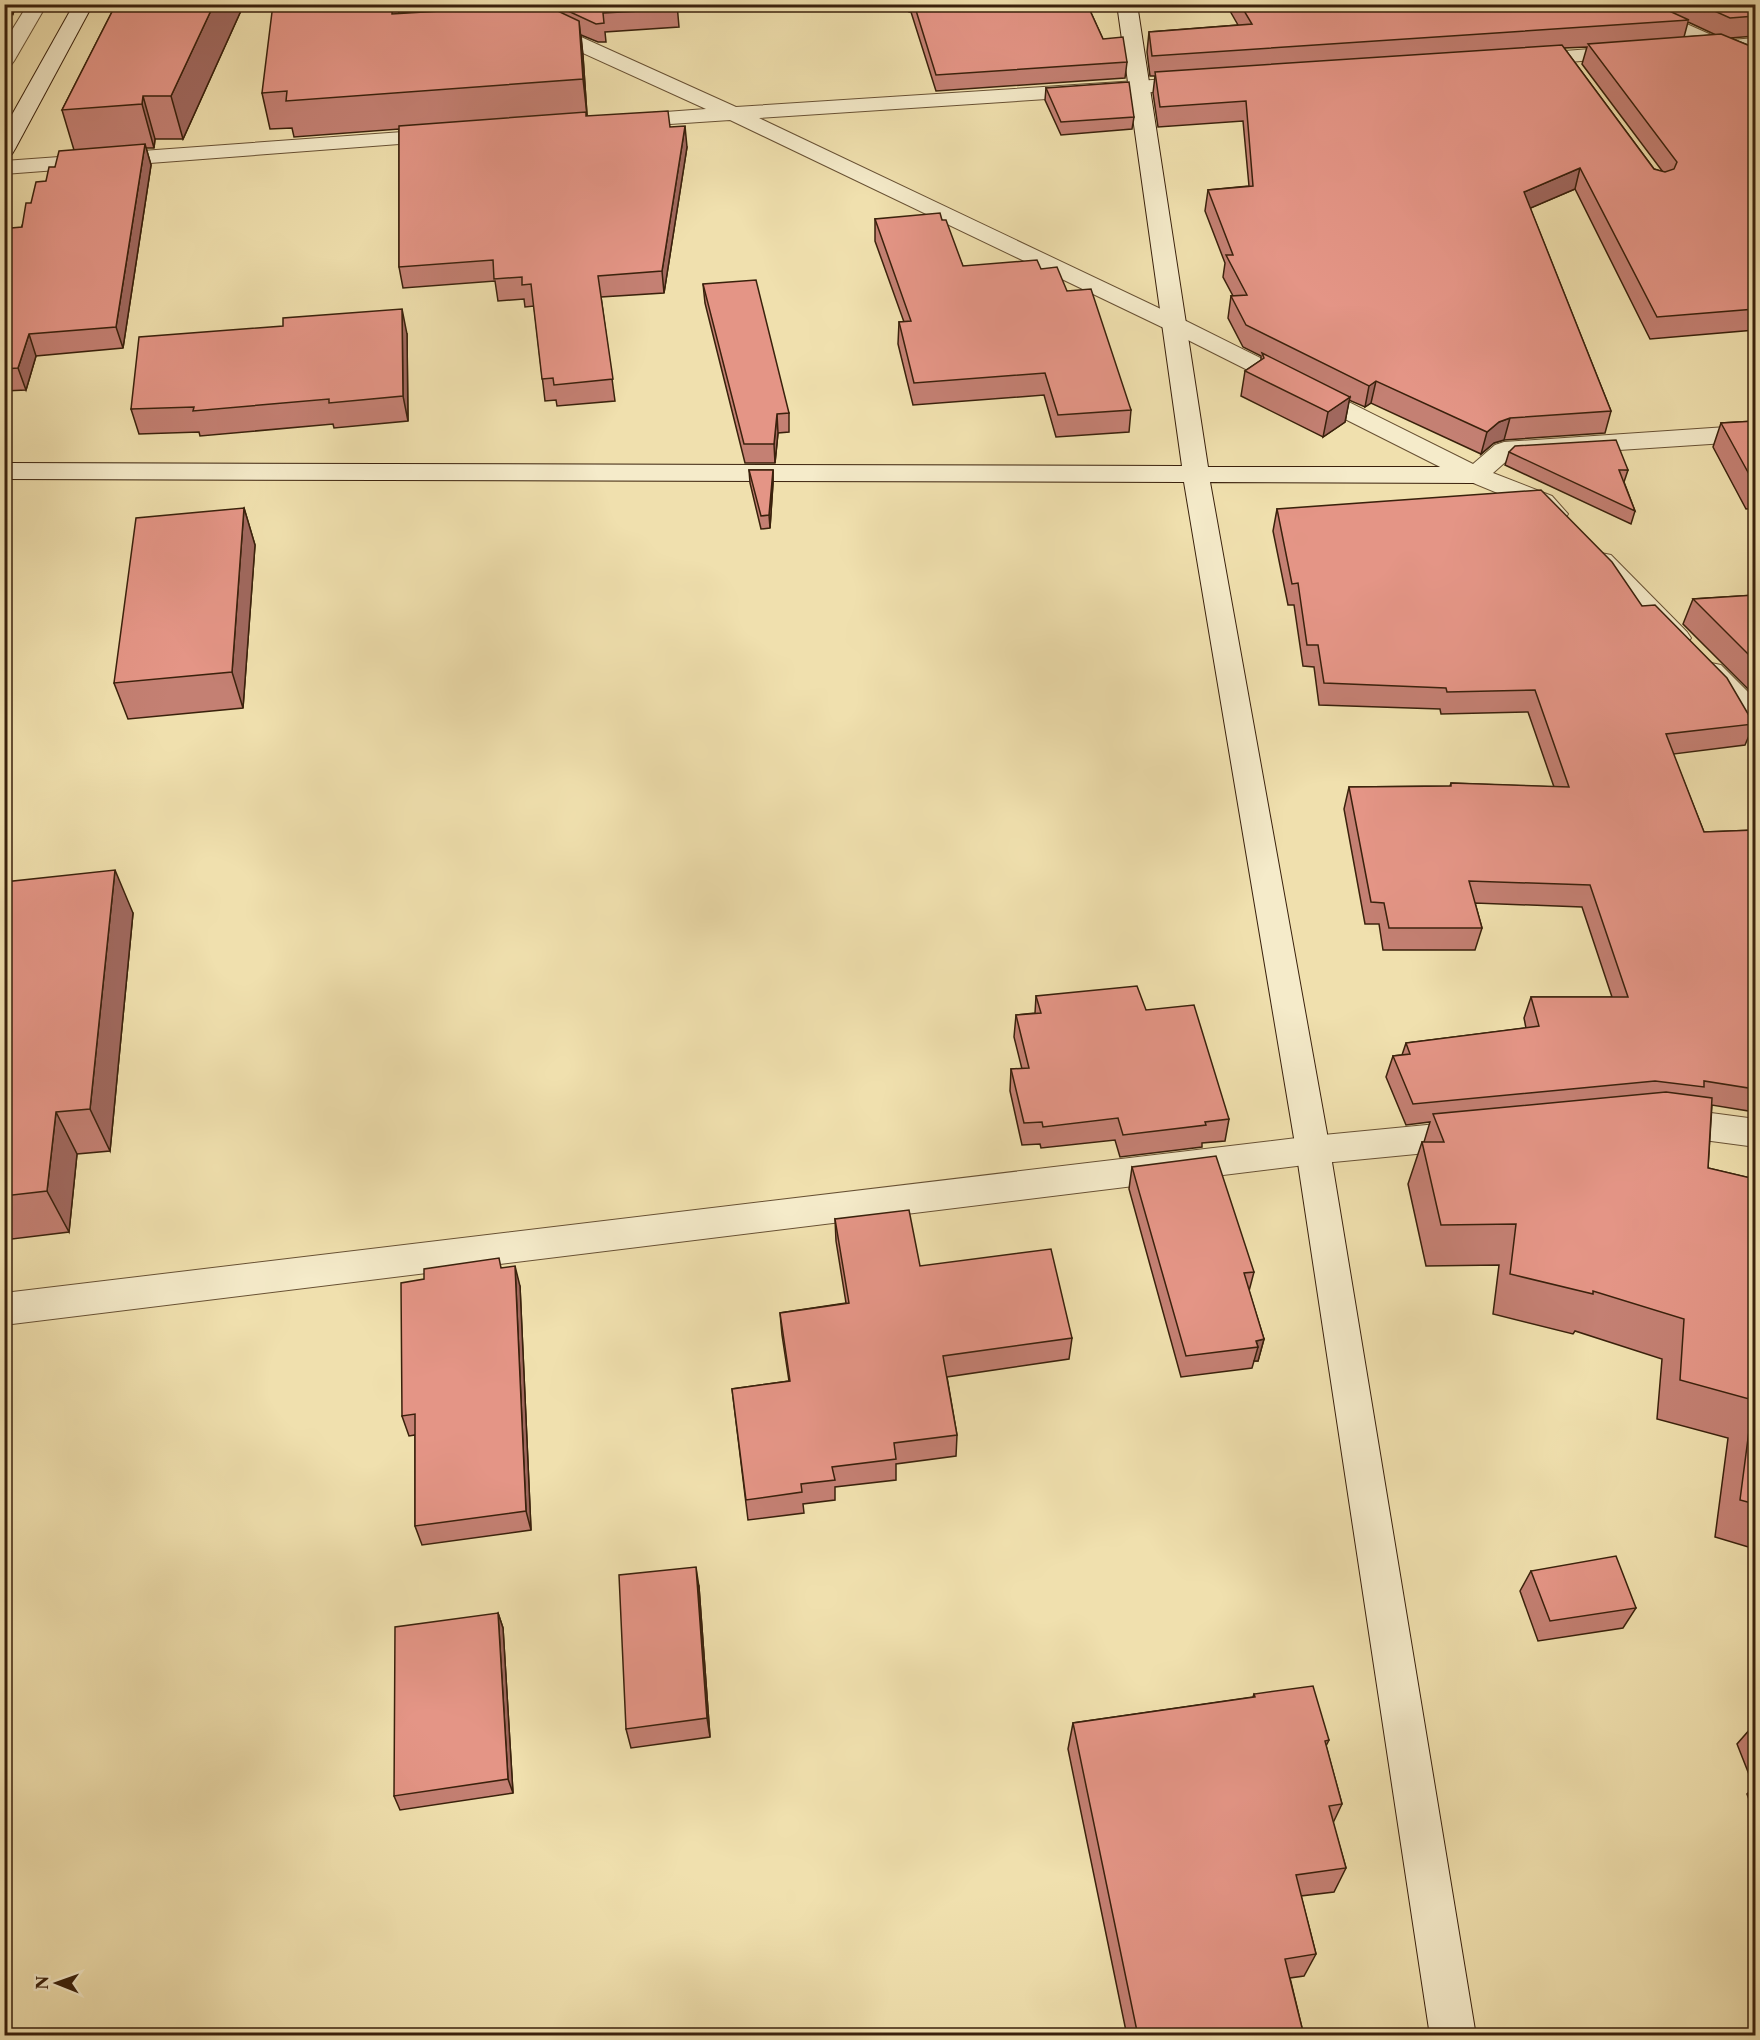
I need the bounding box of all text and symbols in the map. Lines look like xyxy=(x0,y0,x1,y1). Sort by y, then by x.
north arrow xyxy=(27,1953,87,2013)
text: N xyxy=(32,1976,52,1990)

